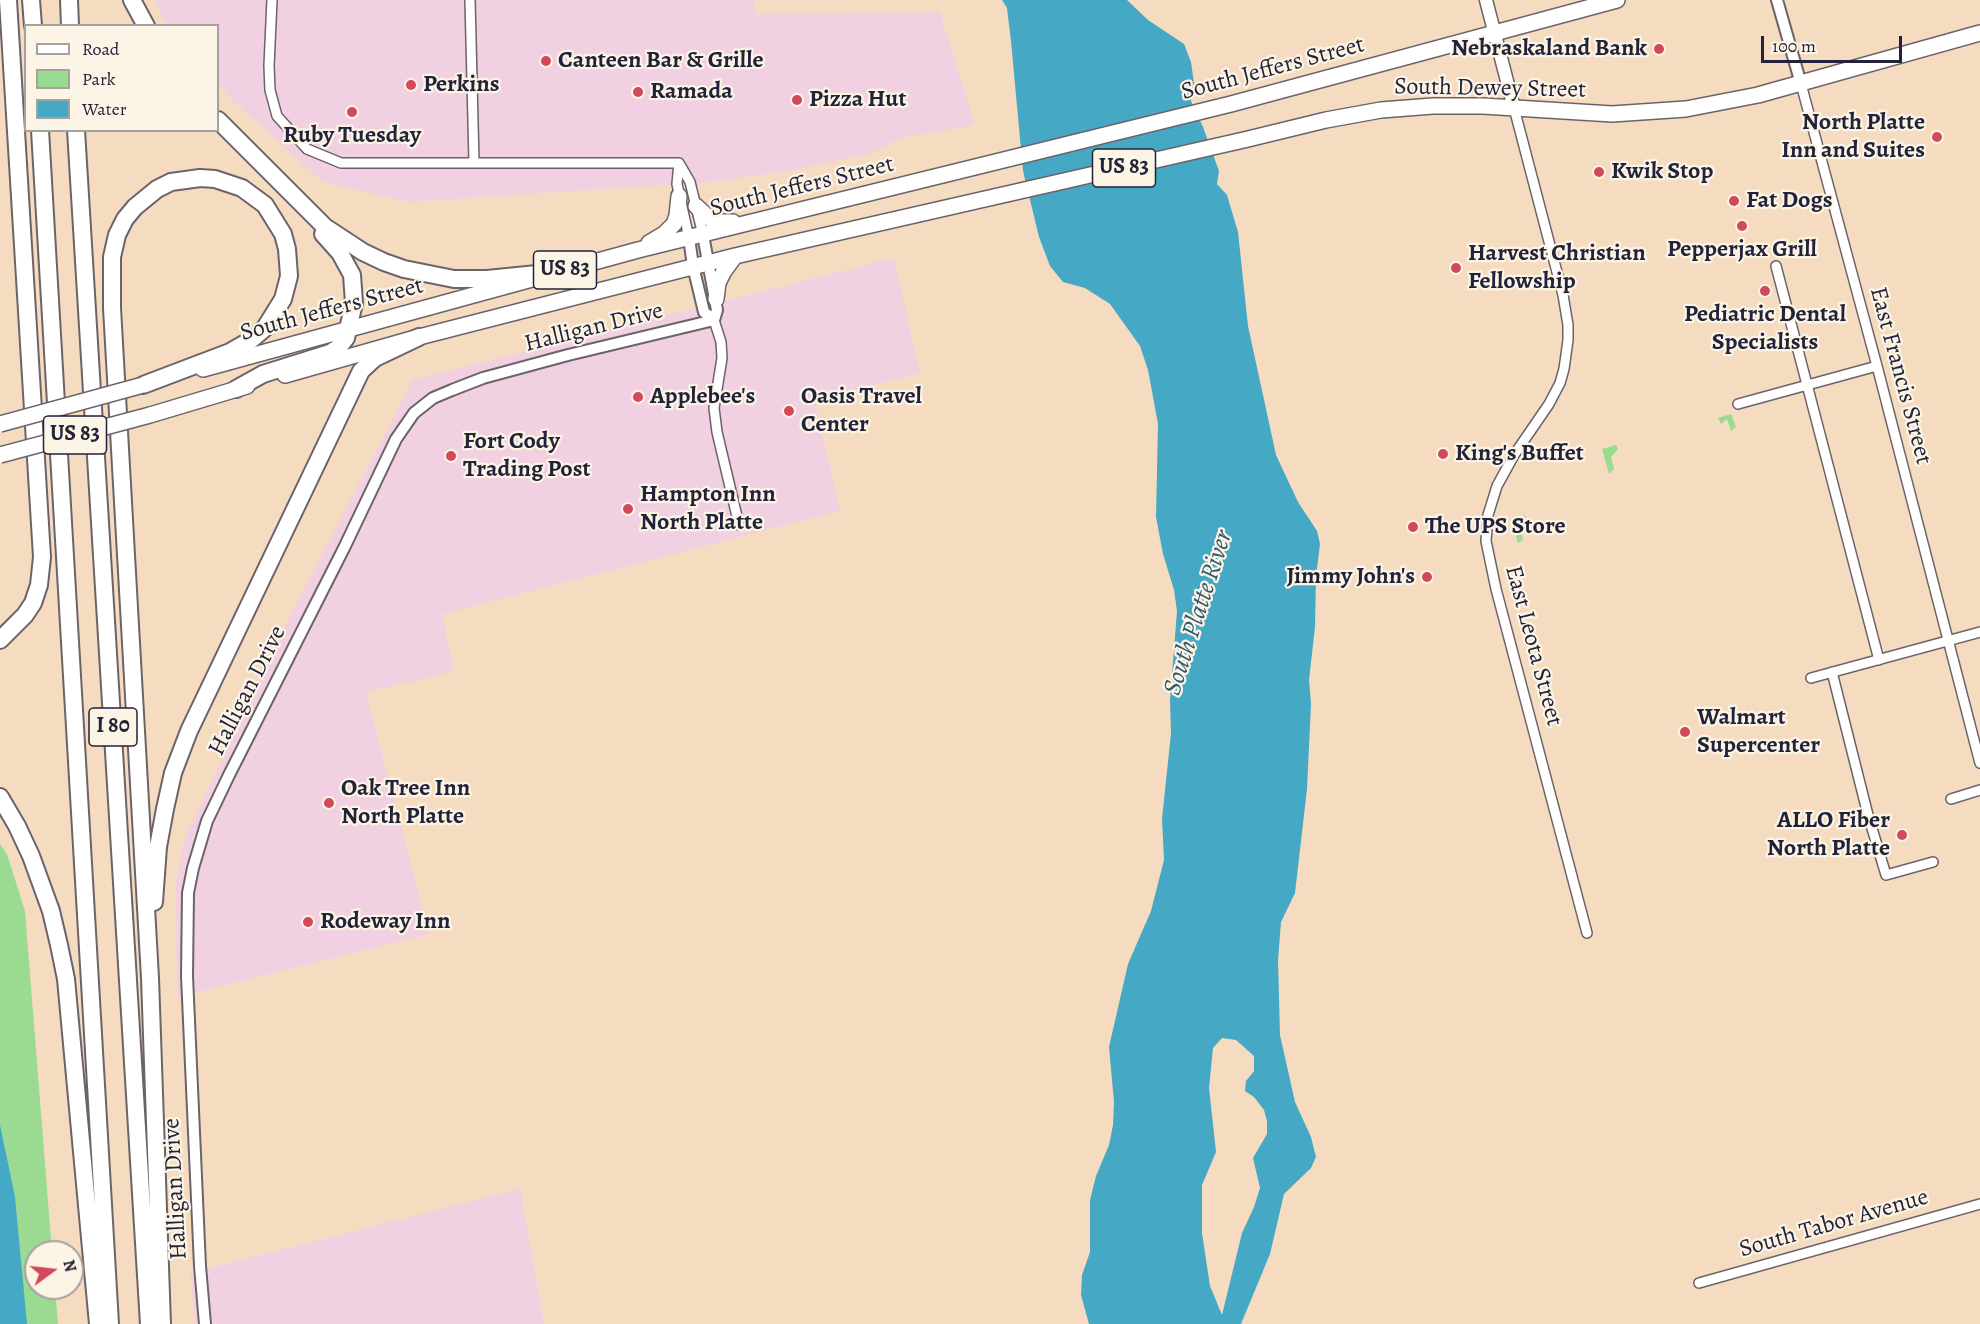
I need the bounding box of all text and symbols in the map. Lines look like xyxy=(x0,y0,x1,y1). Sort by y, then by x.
legend xyxy=(24,24,219,132)
scale bar xyxy=(1764,24,1905,62)
street label: South Jeffers Street xyxy=(1178,31,1368,107)
text: 100 m xyxy=(1772,34,1816,58)
place label: Nebraskaland Bank xyxy=(1451,35,1647,63)
text: Road xyxy=(82,37,119,61)
marker: Nebraskaland Bank xyxy=(1652,42,1666,56)
place label: Canteen Bar & Grille xyxy=(558,47,764,75)
marker: Canteen Bar & Grille xyxy=(539,54,553,68)
text: Park xyxy=(82,67,116,91)
place label: Perkins xyxy=(423,71,499,99)
street label: South Dewey Street xyxy=(1394,73,1586,105)
marker: Perkins xyxy=(404,78,418,92)
place label: Ramada xyxy=(650,78,733,106)
marker: Ramada xyxy=(631,85,645,99)
place label: Pizza Hut xyxy=(809,86,906,114)
marker: Pizza Hut xyxy=(790,93,804,107)
text: Water xyxy=(82,97,127,121)
marker: Ruby Tuesday xyxy=(345,105,359,119)
place label: North Platte Inn and Suites xyxy=(1781,109,1925,165)
place label: Ruby Tuesday xyxy=(283,122,421,150)
marker: North Platte Inn and Suites xyxy=(1930,130,1944,144)
road number: US 83 xyxy=(1092,149,1156,187)
street label: South Jeffers Street xyxy=(707,150,897,224)
place label: Kwik Stop xyxy=(1611,158,1713,186)
marker: Kwik Stop xyxy=(1592,165,1606,179)
place label: Fat Dogs xyxy=(1746,187,1832,215)
marker: Fat Dogs xyxy=(1727,194,1741,208)
marker: Pepperjax Grill xyxy=(1735,219,1749,233)
place label: Pepperjax Grill xyxy=(1667,236,1817,264)
place label: Harvest Christian Fellowship xyxy=(1468,240,1646,296)
road number: US 83 xyxy=(534,251,596,289)
marker: Harvest Christian Fellowship xyxy=(1449,261,1463,275)
street label: South Jeffers Street xyxy=(237,272,427,348)
marker: Pediatric Dental Specialists xyxy=(1758,284,1772,298)
street label: East Francis Street xyxy=(1862,284,1938,468)
street label: Halligan Drive xyxy=(522,297,666,359)
place label: Pediatric Dental Specialists xyxy=(1684,301,1846,357)
place label: Applebee's xyxy=(650,383,755,411)
place label: Oasis Travel Center xyxy=(801,383,922,439)
marker: Applebee's xyxy=(631,390,645,404)
marker: Oasis Travel Center xyxy=(782,404,796,418)
road number: US 83 xyxy=(44,416,106,454)
place label: Fort Cody Trading Post xyxy=(463,428,590,484)
place label: King's Buffet xyxy=(1455,440,1584,468)
marker: King's Buffet xyxy=(1436,447,1450,461)
marker: Fort Cody Trading Post xyxy=(444,449,458,463)
place label: Hampton Inn North Platte xyxy=(640,481,776,537)
marker: Hampton Inn North Platte xyxy=(621,502,635,516)
place label: The UPS Store xyxy=(1425,513,1566,541)
marker: The UPS Store xyxy=(1406,520,1420,534)
water label: South Platte River xyxy=(1158,527,1240,699)
place label: Jimmy John's xyxy=(1287,563,1415,591)
street label: East Leota Street xyxy=(1498,563,1568,729)
marker: Jimmy John's xyxy=(1420,570,1434,584)
street label: Halligan Drive xyxy=(203,621,293,761)
place label: Walmart Supercenter xyxy=(1697,704,1820,760)
road number: I 80 xyxy=(89,708,137,746)
marker: Walmart Supercenter xyxy=(1678,725,1692,739)
place label: Oak Tree Inn North Platte xyxy=(341,775,470,831)
marker: Oak Tree Inn North Platte xyxy=(322,796,336,810)
place label: ALLO Fiber North Platte xyxy=(1767,807,1890,863)
marker: ALLO Fiber North Platte xyxy=(1895,828,1909,842)
place label: Rodeway Inn xyxy=(320,908,451,936)
marker: Rodeway Inn xyxy=(301,915,315,929)
street label: Halligan Drive xyxy=(158,1117,194,1261)
street label: South Tabor Avenue xyxy=(1736,1183,1932,1265)
north arrow xyxy=(24,1240,84,1300)
text: N xyxy=(57,1257,82,1274)

